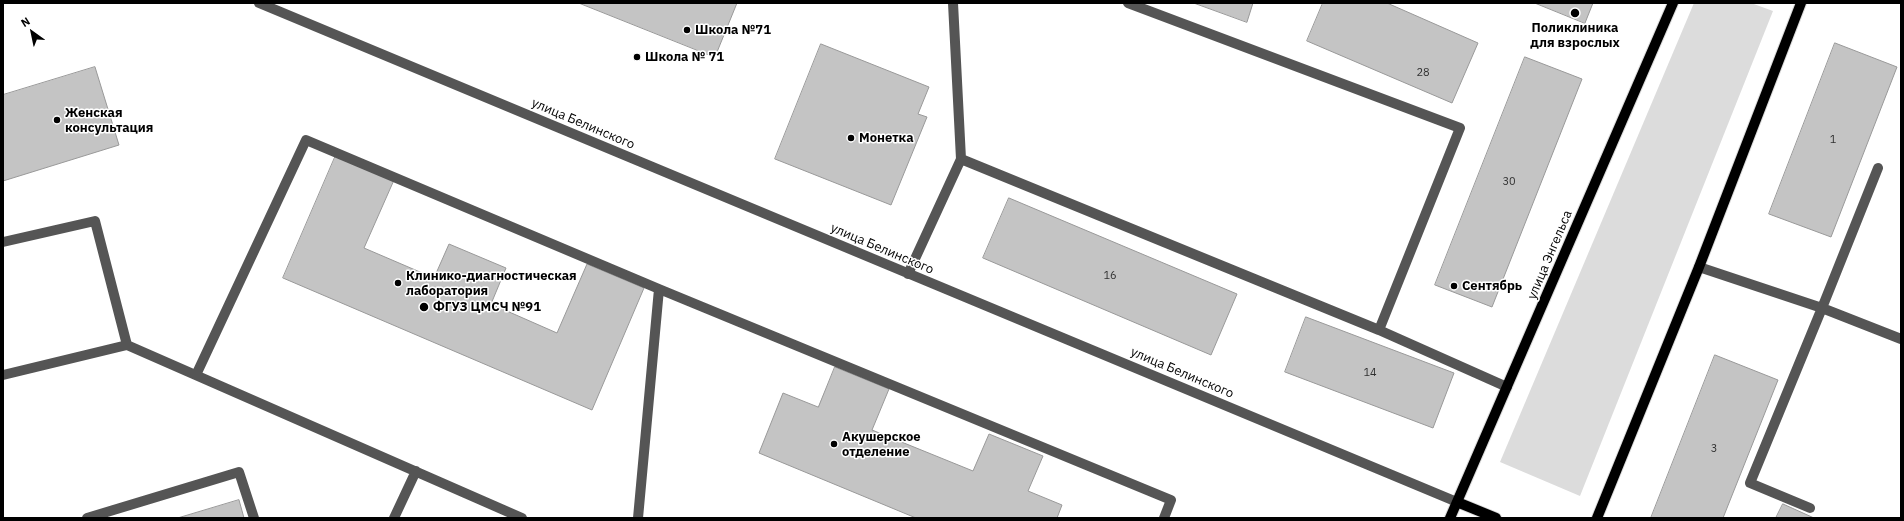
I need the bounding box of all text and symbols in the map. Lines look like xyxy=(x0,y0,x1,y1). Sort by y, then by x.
marker: Поликлиника для взрослых xyxy=(1569,7,1581,19)
north arrow xyxy=(12,12,52,52)
text: N xyxy=(18,14,33,30)
place label: Поликлиника для взрослых xyxy=(1530,20,1620,51)
place label: Школа №71 xyxy=(695,22,771,38)
marker: Школа №71 xyxy=(682,25,692,35)
place label: Школа № 71 xyxy=(645,49,724,65)
marker: Школа № 71 xyxy=(632,52,642,62)
house number: 28 xyxy=(1416,66,1430,80)
street label: улица Белинского xyxy=(529,95,637,153)
place label: Женская консультация xyxy=(65,105,153,136)
marker: Женская консультация xyxy=(52,115,62,125)
place label: Монетка xyxy=(859,130,914,146)
marker: Монетка xyxy=(846,133,856,143)
house number: 1 xyxy=(1830,133,1836,147)
house number: 30 xyxy=(1502,175,1516,189)
street label: улица Энгельса xyxy=(1524,208,1576,302)
street label: улица Белинского xyxy=(828,220,936,278)
place label: Клинико-диагностическая лаборатория xyxy=(406,268,577,299)
house number: 16 xyxy=(1103,269,1117,283)
marker: Клинико-диагностическая лаборатория xyxy=(393,278,403,288)
place label: Сентябрь xyxy=(1462,278,1522,294)
marker: Сентябрь xyxy=(1449,281,1459,291)
place label: ФГУЗ ЦМСЧ №91 xyxy=(433,299,541,315)
marker: ФГУЗ ЦМСЧ №91 xyxy=(418,301,430,313)
street label: улица Белинского xyxy=(1128,344,1236,402)
house number: 14 xyxy=(1363,366,1377,380)
place label: Акушерское отделение xyxy=(842,429,921,460)
marker: Акушерское отделение xyxy=(829,439,839,449)
house number: 3 xyxy=(1711,442,1717,456)

